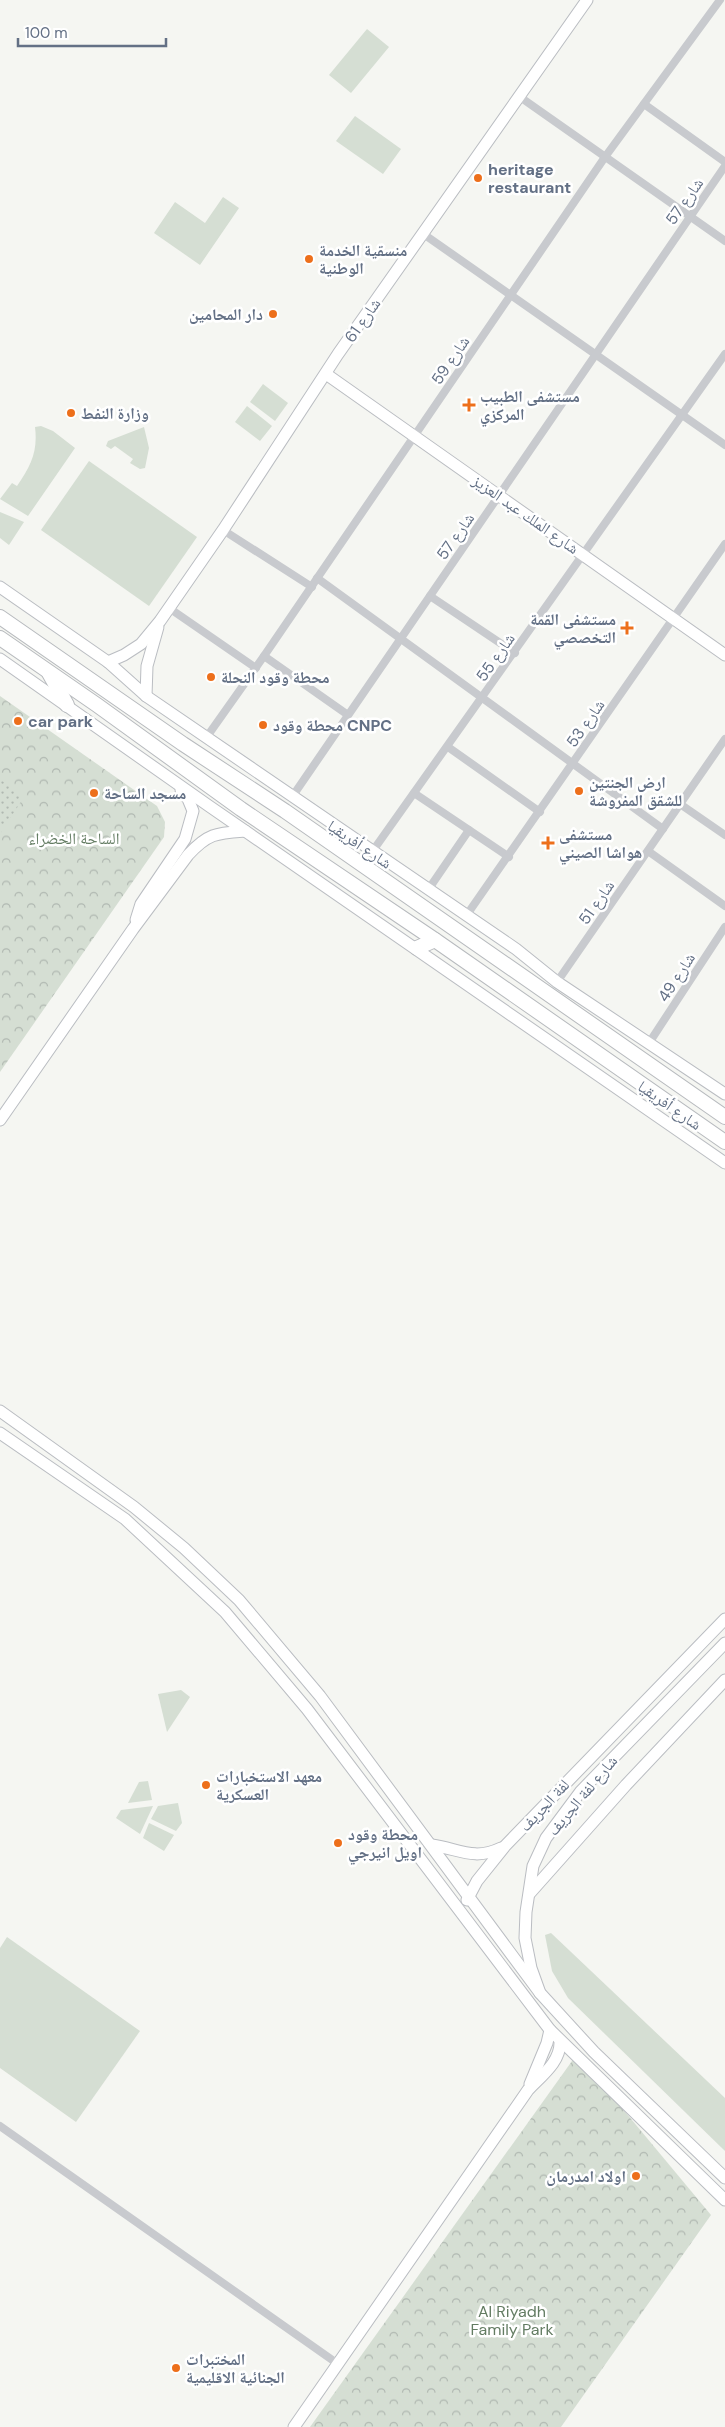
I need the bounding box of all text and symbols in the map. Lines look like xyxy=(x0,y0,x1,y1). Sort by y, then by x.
scale bar xyxy=(18,15,165,47)
text: 100 m xyxy=(25,23,68,43)
place label: heritage restaurant xyxy=(488,159,571,198)
marker: heritage restaurant xyxy=(472,172,484,184)
street label: شارع 57 xyxy=(661,174,708,229)
place label: منسقية الخدمة الوطنية xyxy=(319,240,407,279)
marker: منسقية الخدمة الوطنية xyxy=(303,253,315,265)
street label: شارع 61 xyxy=(340,294,385,347)
place label: دار المحامين xyxy=(189,304,263,325)
marker: دار المحامين xyxy=(267,308,279,320)
street label: شارع 59 xyxy=(427,332,474,389)
place label: مستشفى الطبيب المركزي xyxy=(480,386,580,427)
marker: مستشفى الطبيب المركزي xyxy=(462,398,476,412)
place label: وزارة النفط xyxy=(81,403,149,424)
marker: وزارة النفط xyxy=(65,407,77,419)
street label: شارع الملك عبد العزيز xyxy=(468,469,583,559)
street label: شارع 57 xyxy=(432,509,479,564)
place label: مستشفى القمة التخصصي xyxy=(530,609,616,650)
marker: مستشفى القمة التخصصي xyxy=(620,621,634,635)
street label: شارع 55 xyxy=(471,629,520,686)
place label: محطة وقود النحلة xyxy=(221,667,329,688)
marker: محطة وقود النحلة xyxy=(205,671,217,683)
street label: شارع 53 xyxy=(561,695,609,751)
place label: car park xyxy=(28,711,94,732)
marker: car park xyxy=(12,715,24,727)
place label: محطة وقود CNPC xyxy=(273,715,392,736)
marker: محطة وقود CNPC xyxy=(257,719,269,731)
place label: ارض الجنتين للشقق المفروشة xyxy=(589,772,682,811)
place label: مسجد الساحة xyxy=(104,783,186,804)
marker: ارض الجنتين للشقق المفروشة xyxy=(573,785,585,797)
marker: مسجد الساحة xyxy=(88,787,100,799)
street label: شارع أفريقيا xyxy=(324,815,396,874)
place label: مستشفى هواشا الصيني xyxy=(559,824,642,865)
park label: الساحة الخضراء xyxy=(28,828,120,849)
marker: مستشفى هواشا الصيني xyxy=(541,836,555,850)
street label: شارع 51 xyxy=(574,876,619,929)
street label: شارع 49 xyxy=(653,949,700,1006)
street label: شارع أفريقيا xyxy=(634,1076,706,1135)
street label: شارع لفة الجريف xyxy=(543,1751,621,1839)
place label: معهد الاستخبارات العسكرية xyxy=(216,1766,322,1805)
street label: لفة الجريف xyxy=(515,1775,573,1835)
marker: معهد الاستخبارات العسكرية xyxy=(200,1779,212,1791)
place label: محطة وقود اويل انيرجي xyxy=(348,1824,422,1865)
marker: محطة وقود اويل انيرجي xyxy=(332,1837,344,1849)
place label: اولاد امدرمان xyxy=(546,2166,626,2187)
marker: اولاد امدرمان xyxy=(630,2170,642,2182)
park label: Al Riyadh Family Park xyxy=(470,2301,554,2340)
place label: المختبرات الجنائية الاقليمية xyxy=(186,2349,285,2388)
marker: المختبرات الجنائية الاقليمية xyxy=(170,2362,182,2374)

